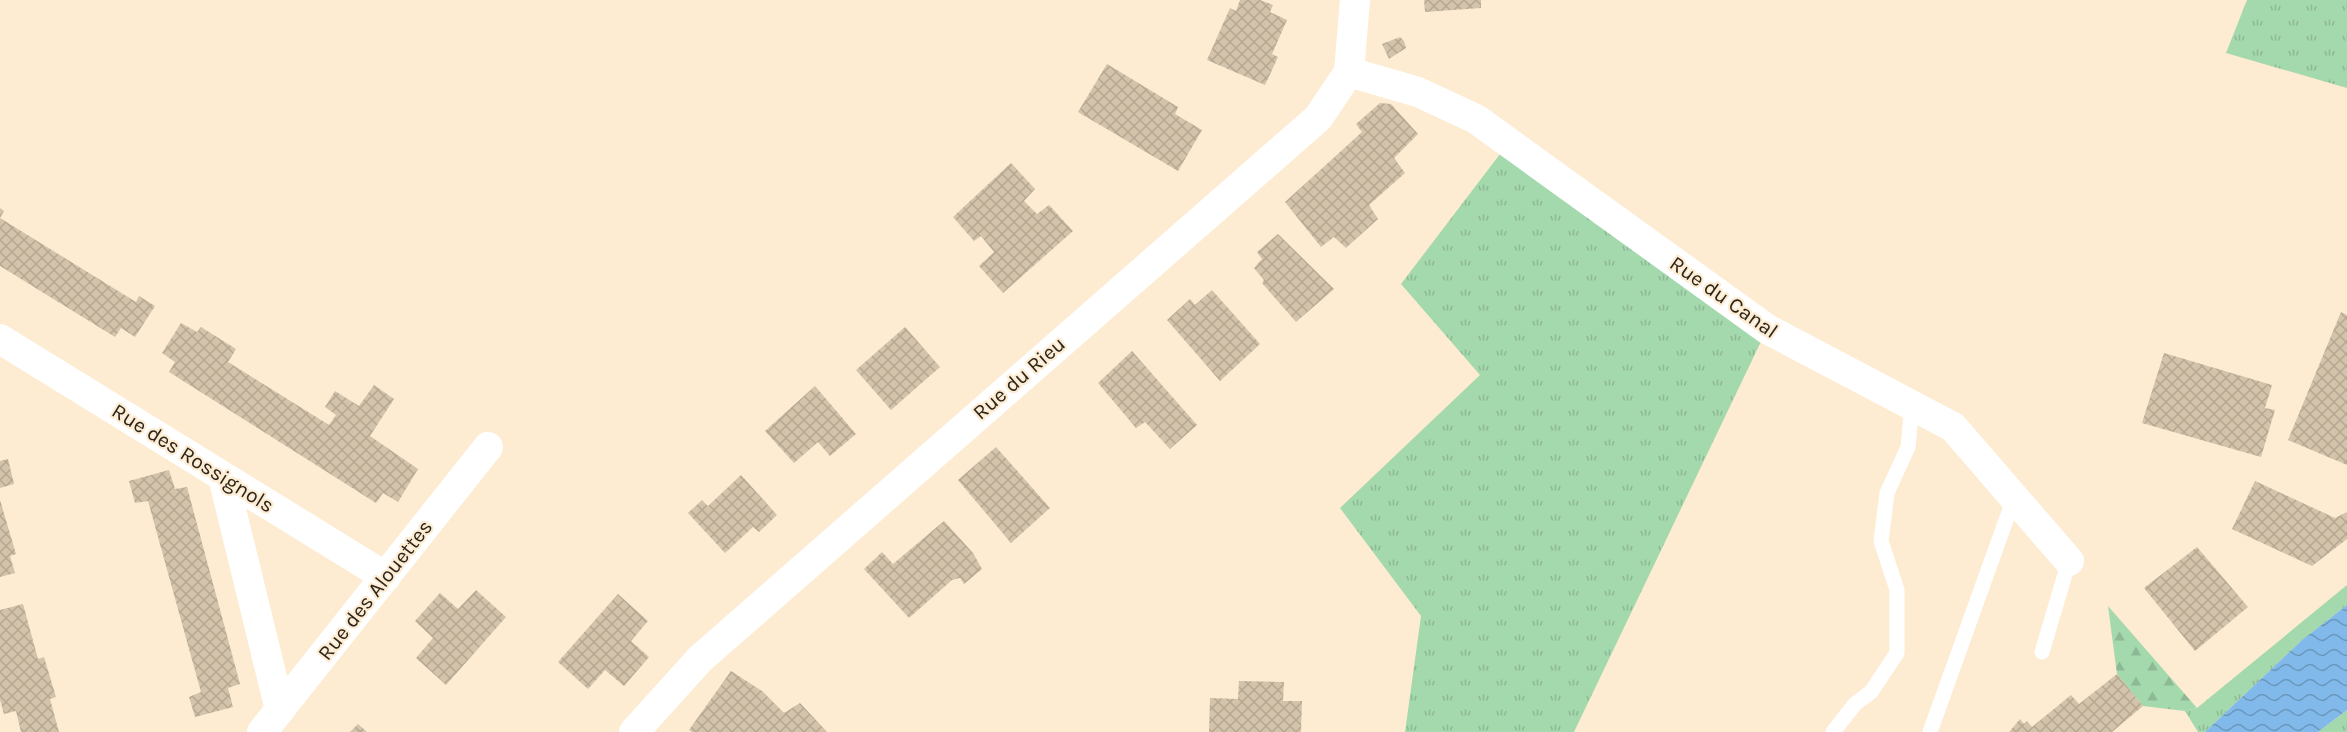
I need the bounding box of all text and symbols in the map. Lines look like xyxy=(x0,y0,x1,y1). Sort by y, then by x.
street label: Rue du Canal xyxy=(1665,251,1783,343)
street label: Rue du Rieu xyxy=(968,332,1070,424)
street label: Rue des Rossignols xyxy=(108,398,278,518)
street label: Rue des Alouettes xyxy=(313,515,437,665)

